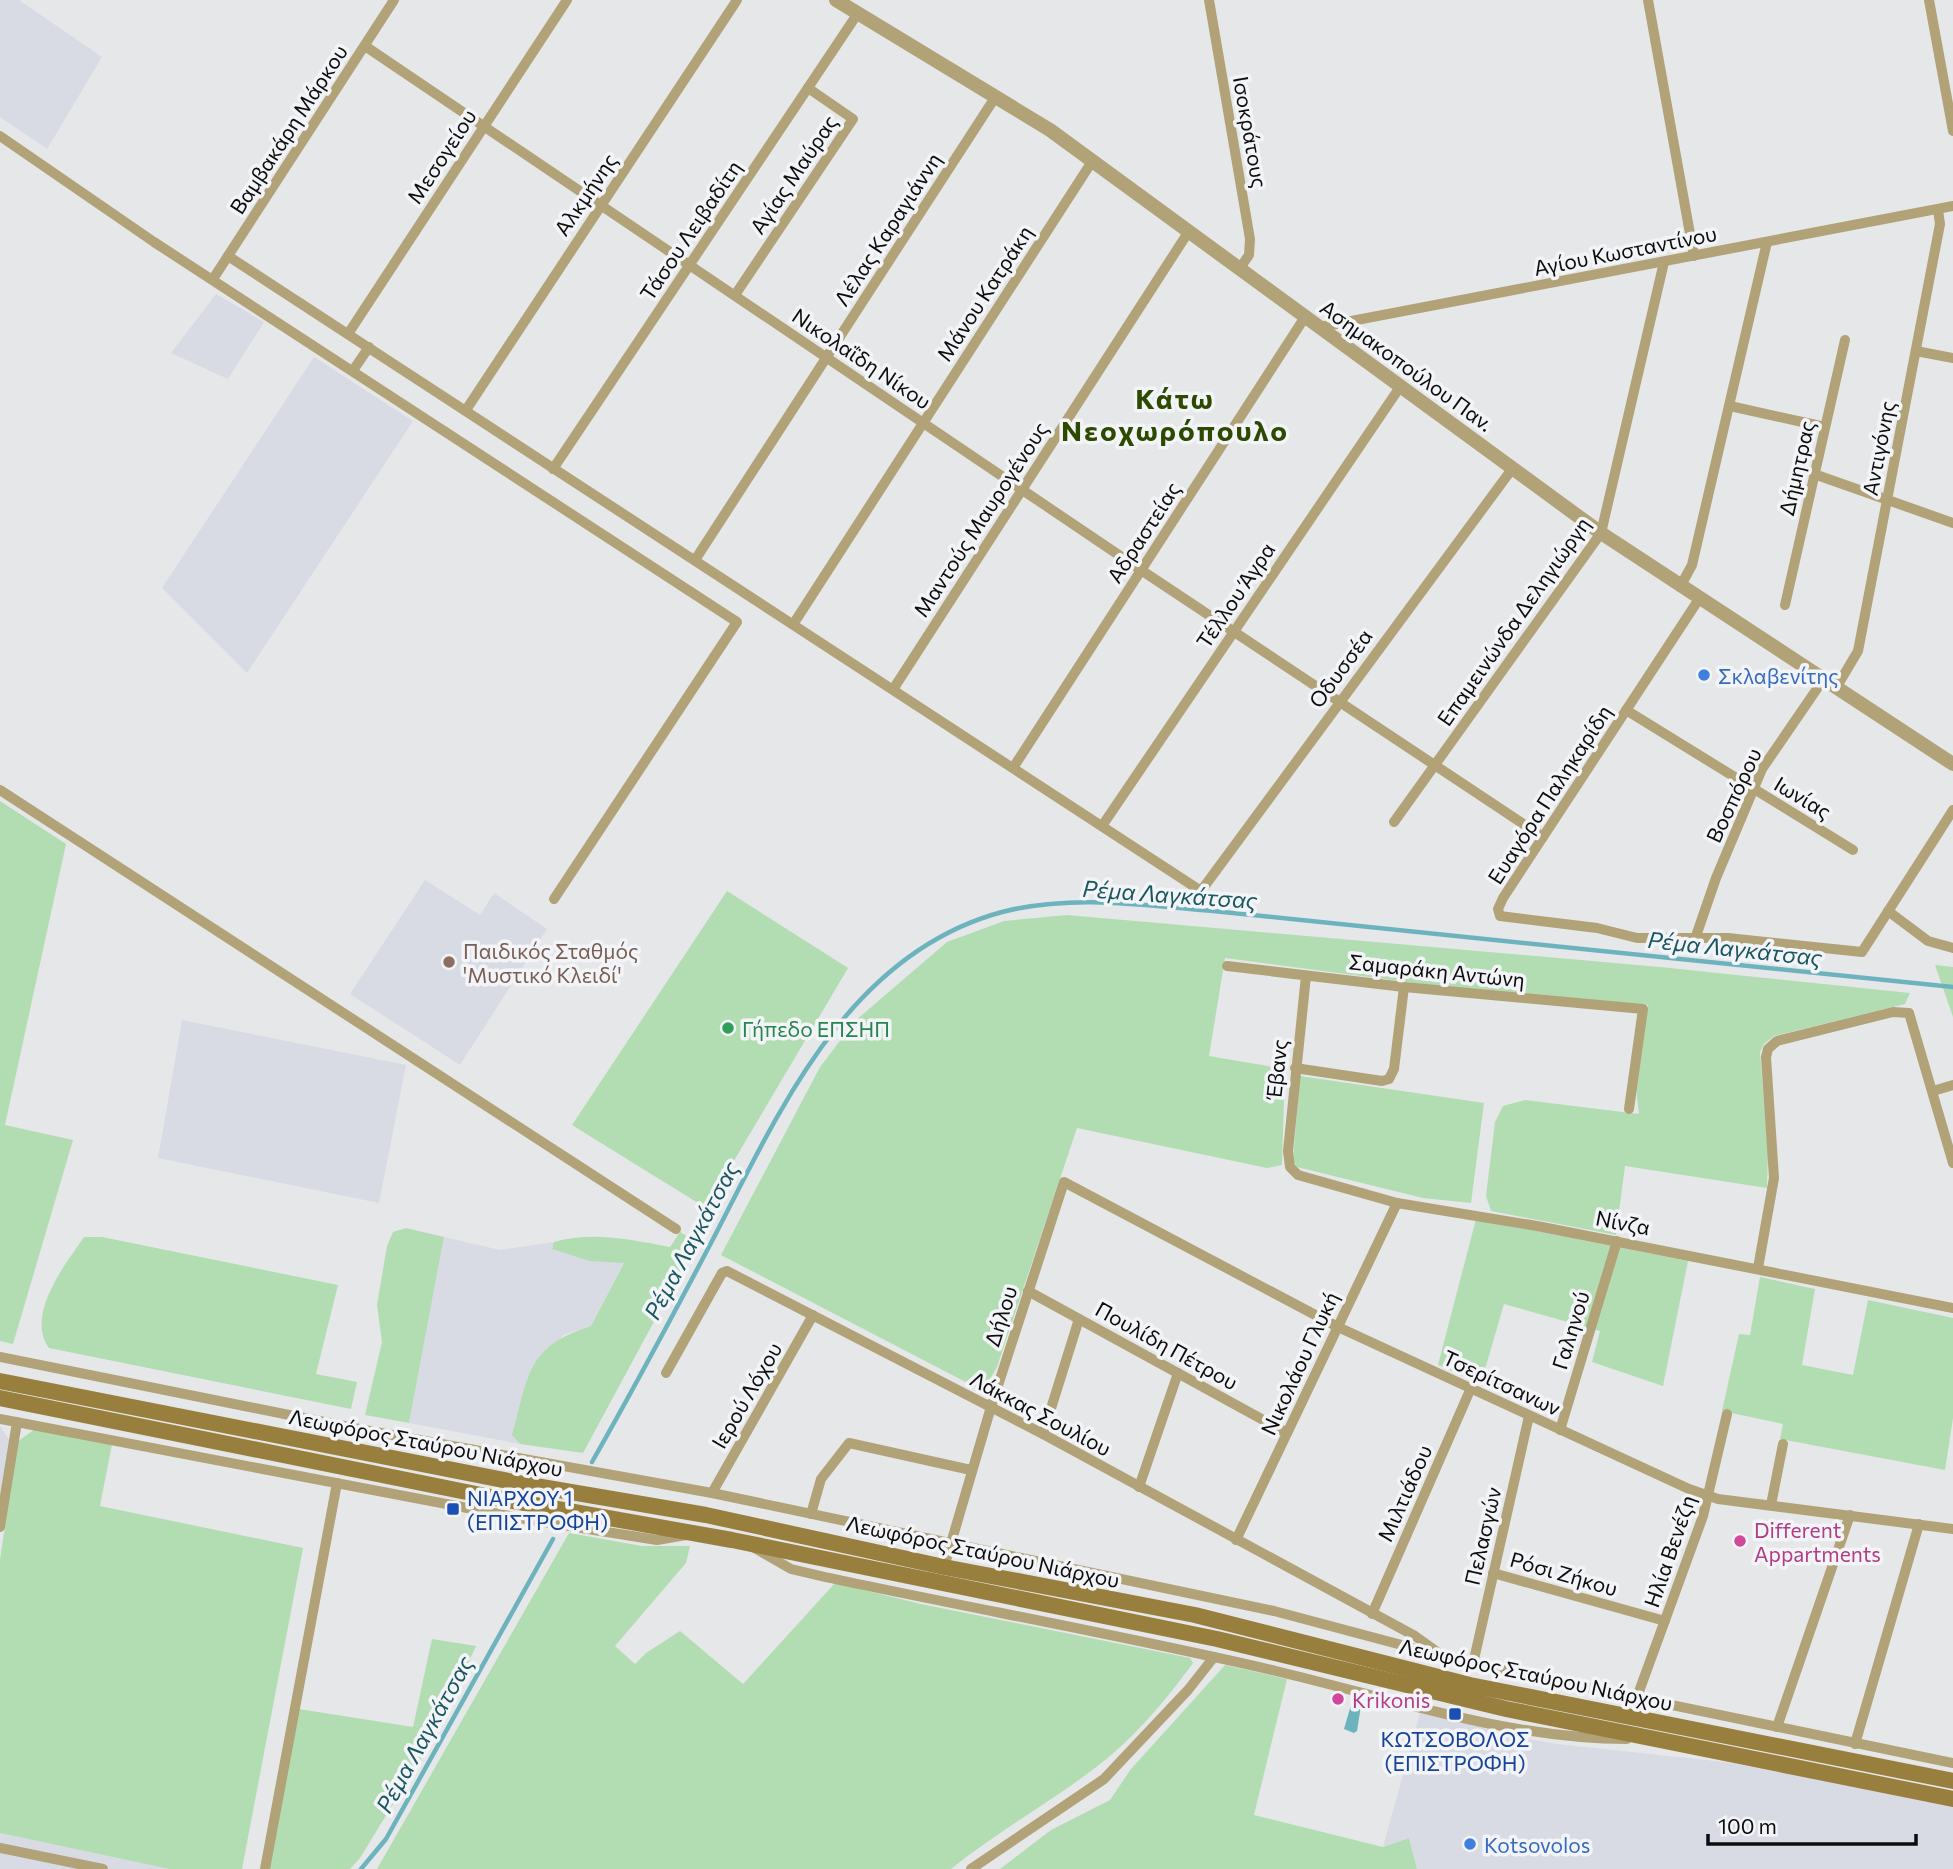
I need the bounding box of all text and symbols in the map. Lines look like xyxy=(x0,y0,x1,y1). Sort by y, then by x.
street label: Βαμβακάρη Μάρκου xyxy=(224,40,352,218)
street label: Ισοκράτους xyxy=(1229,74,1273,190)
street label: Μεσογείου xyxy=(401,104,481,208)
street label: Αγίας Μαύρας xyxy=(744,110,842,238)
street label: Αλκμήνης xyxy=(548,148,622,240)
street label: Λέλας Καραγιάννη xyxy=(828,148,946,310)
street label: Τάσου Λειβαδίτη xyxy=(634,155,746,305)
street label: Αγίου Κωσταντίνου xyxy=(1531,220,1719,280)
street label: Μάνου Κατράκη xyxy=(931,221,1037,365)
street label: Ασημακοπούλου Παν. xyxy=(1316,294,1498,436)
street label: Νικολαΐδη Νίκου xyxy=(788,302,936,414)
district label: Κάτω Νεοχωρόπουλο xyxy=(1061,381,1289,447)
street label: Αντιγόνης xyxy=(1857,399,1899,497)
street label: Μαντούς Μαυρογένους xyxy=(908,417,1052,621)
street label: Δήμητρας xyxy=(1773,418,1819,518)
street label: Αδραστείας xyxy=(1101,477,1185,587)
street label: Επαμεινώνδα Δεληγιώργη xyxy=(1431,512,1595,730)
street label: Τέλλου Άγρα xyxy=(1191,537,1279,653)
street label: Οδυσσέα xyxy=(1303,624,1377,712)
place label: Σκλαβενίτης xyxy=(1718,663,1839,688)
marker: Σκλαβενίτης xyxy=(1696,667,1712,683)
street label: Ευαγόρα Παληκαρίδη xyxy=(1482,700,1616,888)
street label: Βοσπόρου xyxy=(1700,744,1766,846)
street label: Ιωνίας xyxy=(1770,770,1836,824)
water label: Ρέμα Λαγκάτσας xyxy=(1082,874,1259,914)
water label: Ρέμα Λαγκάτσας xyxy=(1646,925,1824,971)
place label: Παιδικός Σταθμός 'Μυστικό Κλειδί' xyxy=(463,938,638,987)
street label: Σαμαράκη Αντώνη xyxy=(1348,948,1526,992)
marker: Παιδικός Σταθμός 'Μυστικό Κλειδί' xyxy=(441,954,457,970)
place label: Γήπεδο ΕΠΣΗΠ xyxy=(742,1016,890,1041)
marker: Γήπεδο ΕΠΣΗΠ xyxy=(720,1020,736,1036)
street label: Έβανς xyxy=(1260,1038,1292,1102)
water label: Ρέμα Λαγκάτσας xyxy=(638,1156,745,1324)
street label: Νίνζα xyxy=(1594,1205,1652,1239)
street label: Δήλου xyxy=(978,1282,1022,1350)
street label: Νικολάου Γλυκή xyxy=(1255,1287,1343,1439)
street label: Γαληνού xyxy=(1546,1288,1594,1372)
street label: Πουλίδη Πέτρου xyxy=(1092,1296,1242,1394)
street label: Ιερού Λόχου xyxy=(706,1337,786,1453)
street label: Τσερίτσανων xyxy=(1439,1344,1565,1420)
street label: Λάκκας Σουλίου xyxy=(966,1365,1116,1461)
street label: Λεωφόρος Σταύρου Νιάρχου xyxy=(287,1403,565,1481)
street label: Μιλτιάδου xyxy=(1372,1441,1436,1545)
street label: Πελασγών xyxy=(1459,1484,1506,1587)
place label: ΝΙΑΡΧΟΥ 1 (ΕΠΙΣΤΡΟΦΗ) xyxy=(467,1485,608,1534)
street label: Ηλία Βενέζη xyxy=(1638,1492,1700,1610)
marker: ΝΙΑΡΧΟΥ 1 (ΕΠΙΣΤΡΟΦΗ) xyxy=(445,1501,461,1517)
street label: Λεωφόρος Σταύρου Νιάρχου xyxy=(844,1510,1122,1592)
place label: Different Appartments xyxy=(1754,1517,1881,1566)
marker: Different Appartments xyxy=(1732,1533,1748,1549)
street label: Ρόσι Ζήκου xyxy=(1507,1546,1621,1600)
street label: Λεωφόρος Σταύρου Νιάρχου xyxy=(1397,1633,1675,1715)
water label: Ρέμα Λαγκάτσας xyxy=(369,1650,479,1817)
place label: Krikonis xyxy=(1352,1687,1430,1712)
marker: Krikonis xyxy=(1330,1691,1346,1707)
marker: ΚΩΤΣΟΒΟΛΟΣ (ΕΠΙΣΤΡΟΦΗ) xyxy=(1447,1706,1463,1722)
place label: ΚΩΤΣΟΒΟΛΟΣ (ΕΠΙΣΤΡΟΦΗ) xyxy=(1380,1726,1530,1775)
scale bar xyxy=(1708,1802,1916,1846)
text: 100 m xyxy=(1718,1813,1777,1838)
place label: Kotsovolos xyxy=(1484,1832,1590,1857)
marker: Kotsovolos xyxy=(1462,1836,1478,1852)

